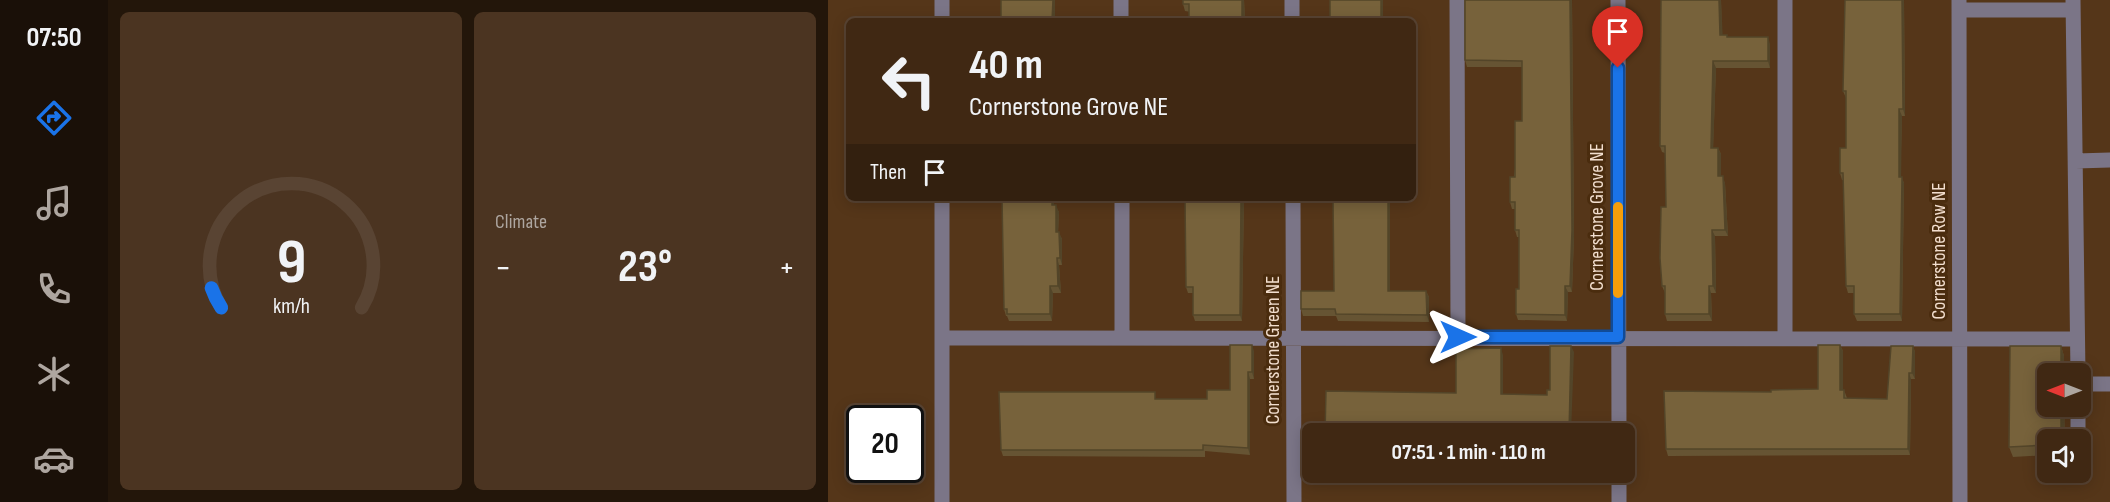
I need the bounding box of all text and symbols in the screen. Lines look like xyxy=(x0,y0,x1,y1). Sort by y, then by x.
pin xyxy=(1592,6,1643,68)
icon: arrive xyxy=(1601,15,1634,48)
text: 07:50 xyxy=(26,22,82,54)
text: 40 m xyxy=(969,40,1043,91)
icon: left xyxy=(870,42,948,120)
text: Cornerstone Grove NE xyxy=(969,91,1168,123)
icon: directions xyxy=(33,97,75,139)
street label: Cornerstone Grove NE xyxy=(1585,143,1609,291)
icon: arrive xyxy=(918,156,951,189)
text: Then xyxy=(870,159,906,186)
icon: music xyxy=(33,182,75,224)
street label: Cornerstone Row NE xyxy=(1927,183,1951,319)
text: Climate xyxy=(495,210,547,234)
text: 9 xyxy=(276,226,306,301)
text: 23° xyxy=(618,240,672,295)
text: − xyxy=(495,248,511,288)
text: + xyxy=(779,248,795,288)
icon: phone xyxy=(33,268,75,310)
street label: Cornerstone Green NE xyxy=(1261,276,1285,424)
text: km/h xyxy=(272,294,310,319)
position arrow xyxy=(1426,305,1490,369)
icon: climate xyxy=(33,353,75,395)
north arrow xyxy=(2037,363,2091,417)
map controls xyxy=(2037,363,2091,483)
speed limit sign: 20 xyxy=(846,405,924,483)
button: sound xyxy=(2037,429,2091,483)
icon: car xyxy=(33,438,75,480)
text: 07:51 · 1 min · 110 m xyxy=(1391,439,1546,466)

